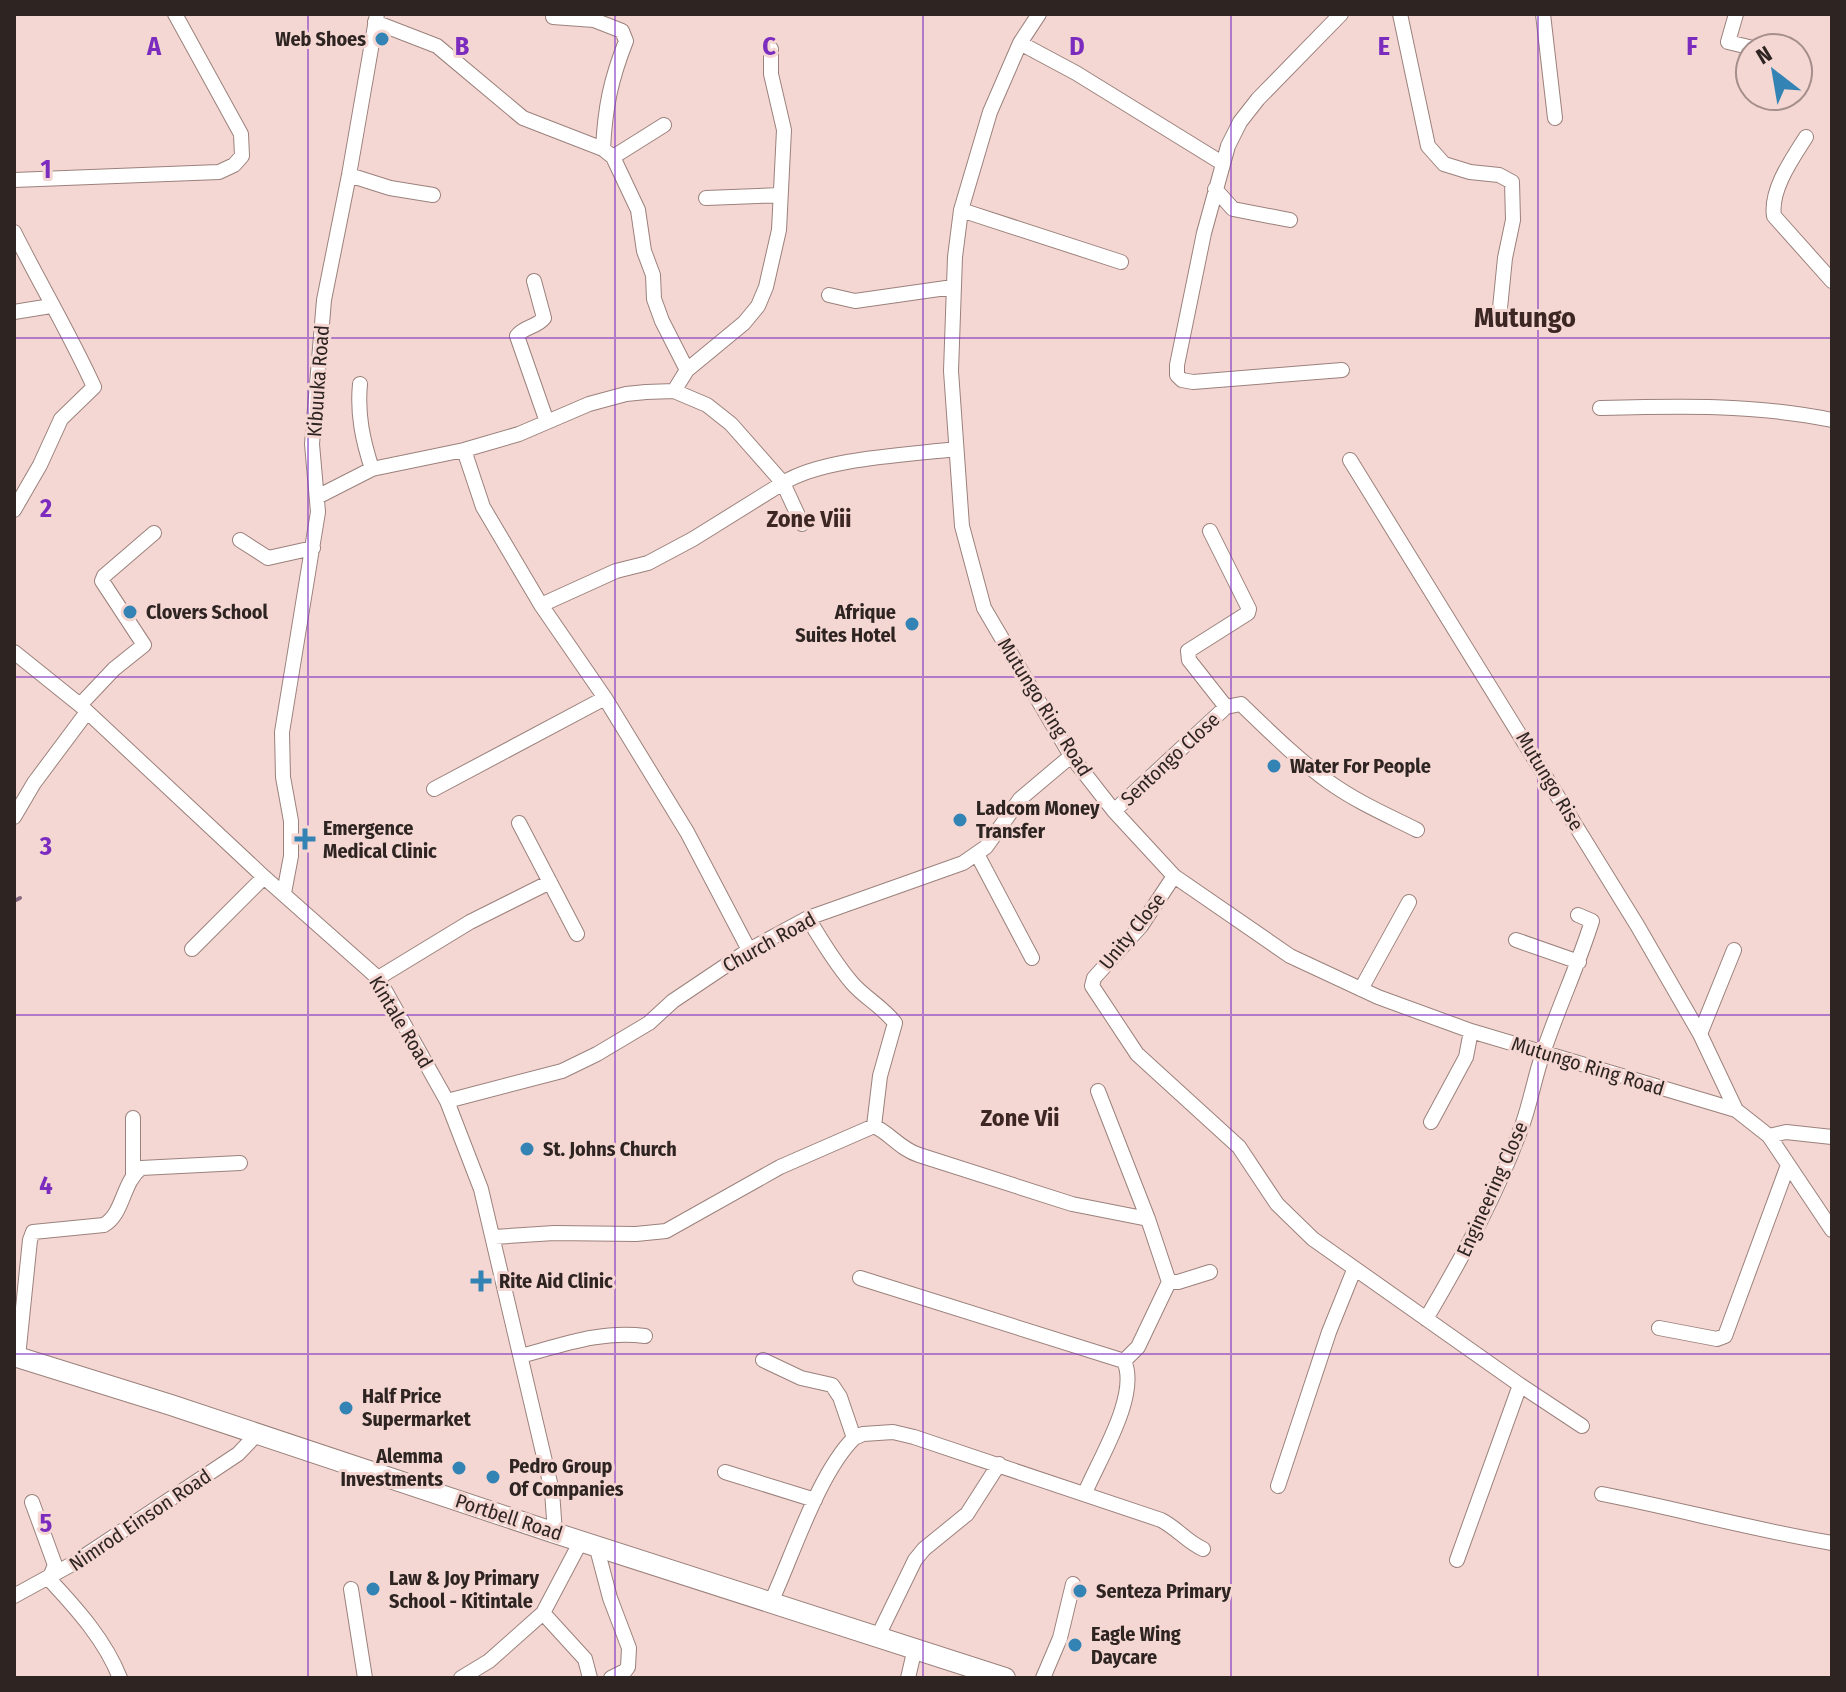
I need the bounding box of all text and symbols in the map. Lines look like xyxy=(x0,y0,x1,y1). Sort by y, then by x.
place label: Web Shoes xyxy=(275,27,366,51)
marker: Web Shoes xyxy=(373,30,391,48)
text: A xyxy=(146,31,162,62)
text: B xyxy=(455,31,470,62)
text: C xyxy=(762,31,776,62)
text: D xyxy=(1069,31,1085,62)
text: E xyxy=(1378,31,1390,62)
text: F xyxy=(1686,31,1698,62)
north arrow xyxy=(1734,32,1814,112)
text: N xyxy=(1751,40,1777,70)
text: 1 xyxy=(41,154,52,185)
district label: Mutungo xyxy=(1474,301,1576,334)
street label: Kibuuka Road xyxy=(302,324,334,438)
text: 2 xyxy=(39,493,52,524)
district label: Zone Viii xyxy=(766,505,852,533)
place label: Clovers School xyxy=(146,600,269,624)
place label: Afrique Suites Hotel xyxy=(795,600,897,647)
marker: Clovers School xyxy=(121,603,139,621)
marker: Afrique Suites Hotel xyxy=(903,615,921,633)
street label: Mutungo Ring Road xyxy=(993,633,1097,781)
street label: Sentongo Close xyxy=(1116,707,1224,811)
street label: Mutungo Rise xyxy=(1511,727,1589,835)
place label: Water For People xyxy=(1290,754,1431,778)
marker: Water For People xyxy=(1265,757,1283,775)
place label: Ladcom Money Transfer xyxy=(976,796,1100,843)
marker: Ladcom Money Transfer xyxy=(951,811,969,829)
place label: Emergence Medical Clinic xyxy=(323,816,437,863)
marker: Emergence Medical Clinic xyxy=(294,828,316,850)
text: 3 xyxy=(39,831,52,862)
street label: Unity Close xyxy=(1094,888,1170,974)
street label: Church Road xyxy=(718,907,820,977)
street label: Kintale Road xyxy=(364,972,438,1072)
street label: Mutungo Ring Road xyxy=(1509,1031,1667,1101)
district label: Zone Vii xyxy=(981,1104,1059,1132)
street label: Engineering Close xyxy=(1452,1118,1532,1260)
place label: St. Johns Church xyxy=(543,1137,677,1161)
marker: St. Johns Church xyxy=(518,1140,536,1158)
text: 4 xyxy=(39,1170,53,1201)
place label: Rite Aid Clinic xyxy=(499,1269,613,1293)
marker: Rite Aid Clinic xyxy=(470,1270,492,1292)
place label: Half Price Supermarket xyxy=(362,1384,472,1431)
marker: Half Price Supermarket xyxy=(337,1399,355,1417)
place label: Alemma Investments xyxy=(340,1444,443,1491)
place label: Pedro Group Of Companies xyxy=(509,1454,624,1501)
marker: Alemma Investments xyxy=(450,1459,468,1477)
street label: Nimrod Einson Road xyxy=(65,1464,215,1576)
marker: Pedro Group Of Companies xyxy=(484,1468,502,1486)
street label: Portbell Road xyxy=(452,1488,566,1546)
text: 5 xyxy=(40,1508,53,1539)
place label: Law & Joy Primary School - Kitintale xyxy=(389,1566,539,1613)
place label: Senteza Primary xyxy=(1096,1579,1231,1603)
marker: Law & Joy Primary School - Kitintale xyxy=(364,1580,382,1598)
marker: Senteza Primary xyxy=(1071,1582,1089,1600)
place label: Eagle Wing Daycare xyxy=(1091,1622,1181,1669)
marker: Eagle Wing Daycare xyxy=(1066,1636,1084,1654)

